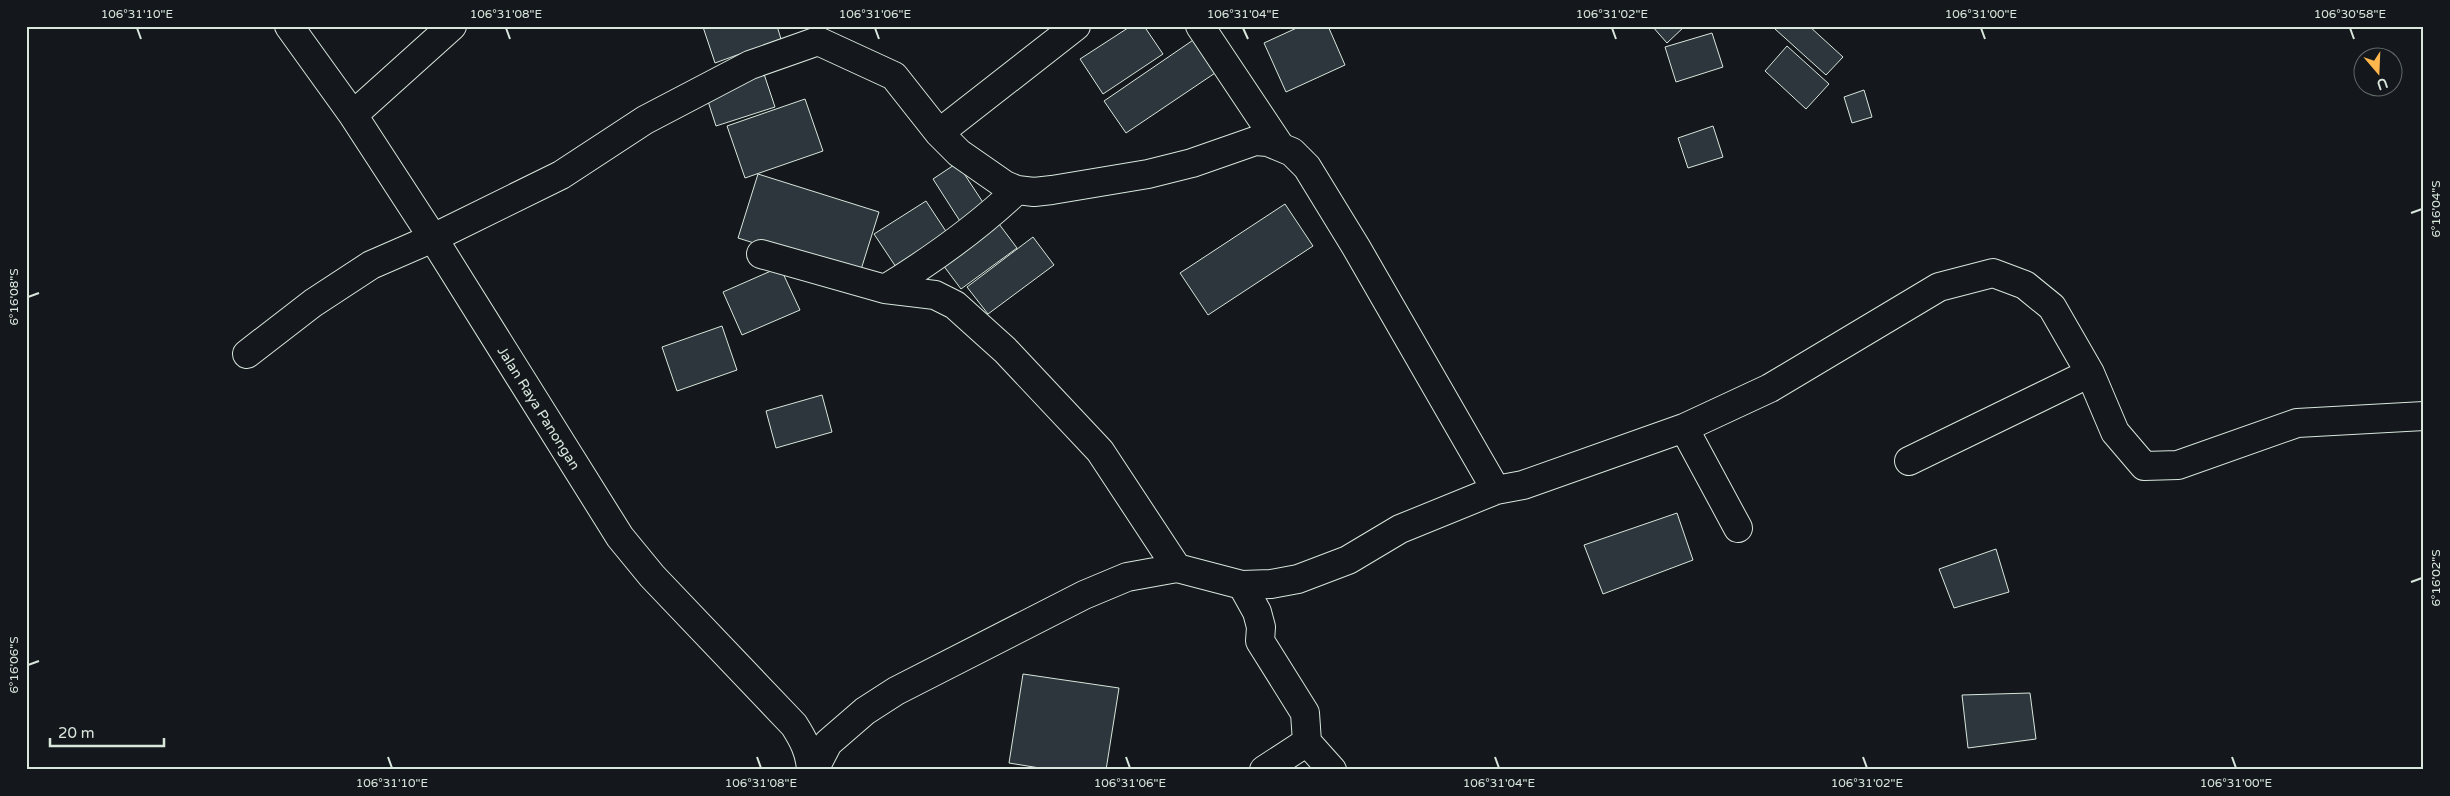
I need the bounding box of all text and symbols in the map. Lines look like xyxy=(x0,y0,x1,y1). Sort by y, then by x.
text: 106°31'10"E xyxy=(101,7,174,21)
text: 106°31'08"E xyxy=(470,7,543,21)
text: 106°31'06"E xyxy=(839,7,912,21)
text: 106°31'04"E xyxy=(1207,7,1280,21)
text: 106°31'02"E xyxy=(1576,7,1649,21)
text: 106°31'00"E xyxy=(1945,7,2018,21)
text: 106°30'58"E xyxy=(2314,7,2387,21)
north arrow xyxy=(2352,48,2402,98)
text: U xyxy=(2374,74,2390,94)
text: 6°16'04"S xyxy=(2429,180,2443,238)
text: 6°16'08"S xyxy=(7,268,21,326)
street label: Jalan Raya Panongan xyxy=(494,343,583,473)
text: 6°16'02"S xyxy=(2429,549,2443,607)
text: 6°16'06"S xyxy=(7,636,21,694)
scale bar xyxy=(50,716,164,748)
text: 20 m xyxy=(58,724,95,742)
text: 106°31'10"E xyxy=(356,776,429,790)
text: 106°31'08"E xyxy=(725,776,798,790)
text: 106°31'06"E xyxy=(1094,776,1167,790)
text: 106°31'04"E xyxy=(1463,776,1536,790)
text: 106°31'02"E xyxy=(1831,776,1904,790)
text: 106°31'00"E xyxy=(2200,776,2273,790)

